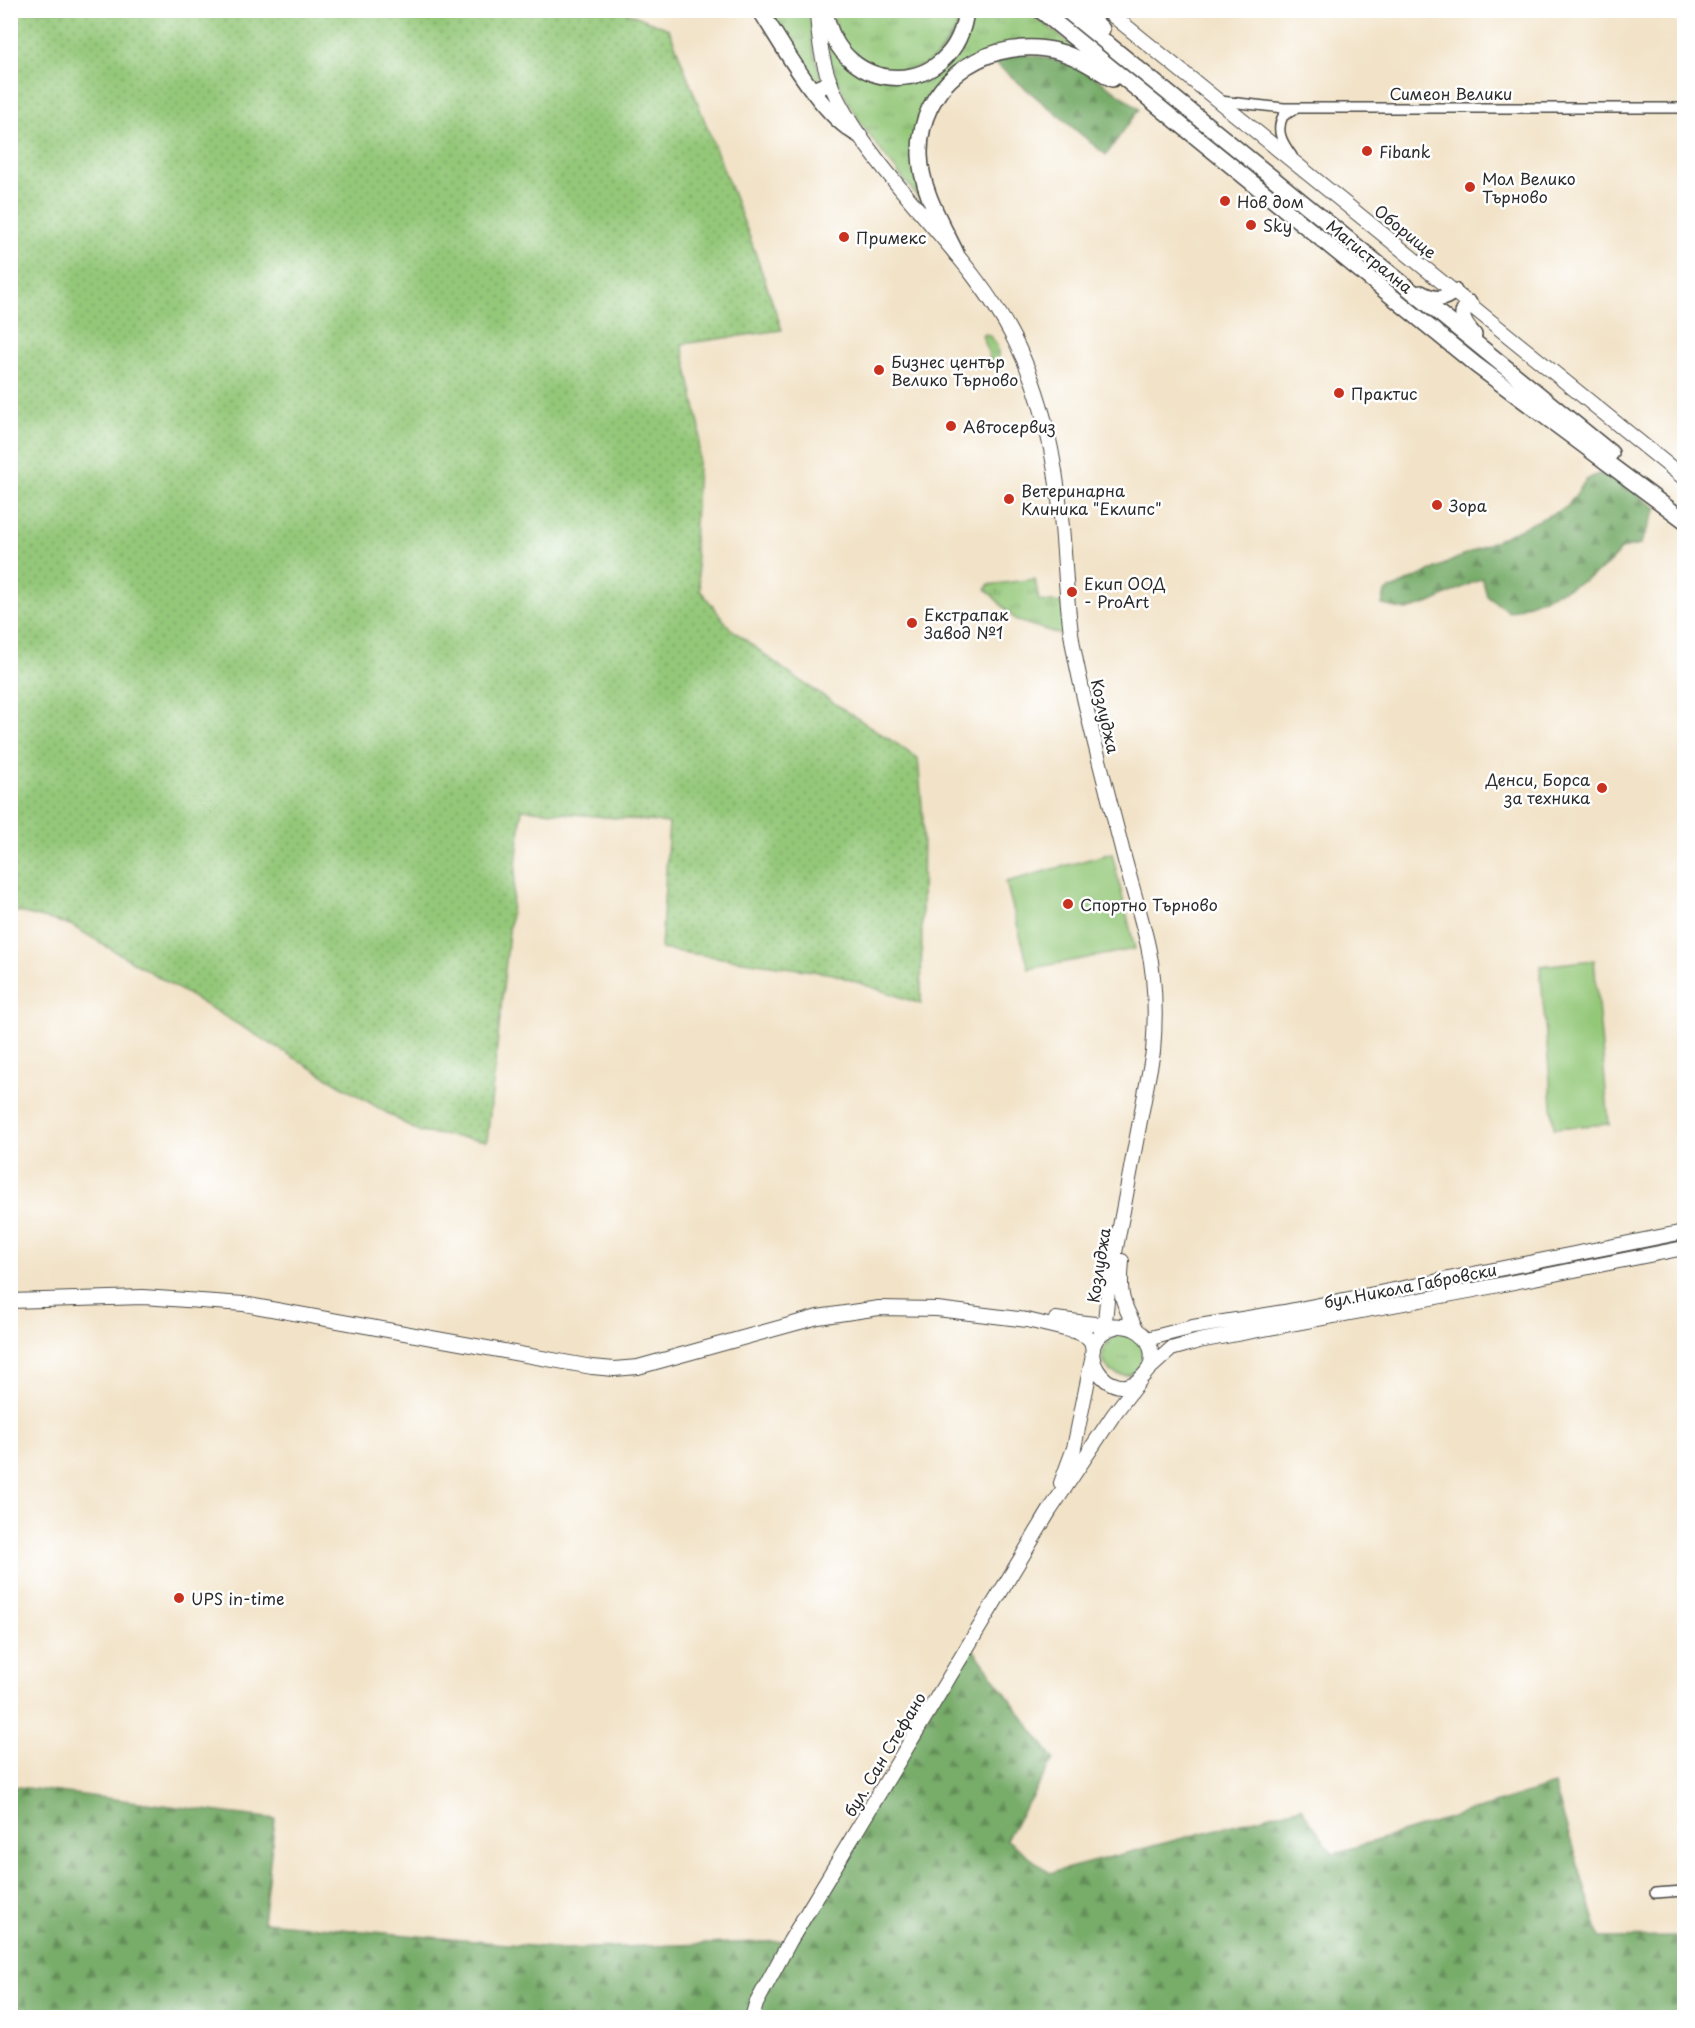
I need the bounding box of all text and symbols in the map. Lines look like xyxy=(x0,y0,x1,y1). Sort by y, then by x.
street label: Симеон Велики xyxy=(1389,81,1513,105)
place label: Fibank xyxy=(1379,139,1431,163)
marker: Fibank xyxy=(1360,144,1374,158)
place label: Мол Велико Търново xyxy=(1482,166,1576,208)
marker: Мол Велико Търново xyxy=(1463,180,1477,194)
place label: Нов дом xyxy=(1237,189,1304,213)
marker: Нов дом xyxy=(1218,194,1232,208)
street label: Оборище xyxy=(1370,198,1442,264)
place label: Sky xyxy=(1263,213,1292,237)
street label: Магистрална xyxy=(1322,214,1418,298)
marker: Sky xyxy=(1244,218,1258,232)
place label: Примекс xyxy=(856,225,926,249)
marker: Примекс xyxy=(837,230,851,244)
place label: Бизнес център Велико Търново xyxy=(891,349,1018,391)
marker: Бизнес център Велико Търново xyxy=(872,363,886,377)
place label: Практис xyxy=(1351,381,1417,405)
marker: Практис xyxy=(1332,386,1346,400)
place label: Автосервиз xyxy=(963,414,1056,438)
marker: Автосервиз xyxy=(944,419,958,433)
place label: Ветеринарна Клиника "Еклипс" xyxy=(1021,478,1162,520)
marker: Ветеринарна Клиника "Еклипс" xyxy=(1002,492,1016,506)
place label: Зора xyxy=(1448,493,1487,517)
marker: Зора xyxy=(1430,498,1444,512)
place label: Екип ООД - ProArt xyxy=(1084,571,1166,613)
marker: Екип ООД - ProArt xyxy=(1065,585,1079,599)
place label: Екстрапак Завод №1 xyxy=(924,602,1009,644)
marker: Екстрапак Завод №1 xyxy=(905,616,919,630)
street label: Козлуджа xyxy=(1086,676,1126,756)
place label: Денси, Борса за техника xyxy=(1485,767,1590,809)
marker: Денси, Борса за техника xyxy=(1595,781,1609,795)
place label: Спортно Търново xyxy=(1080,892,1218,916)
marker: Спортно Търново xyxy=(1061,897,1075,911)
street label: Козлуджа xyxy=(1080,1226,1116,1304)
street label: бул.Никола Габровски xyxy=(1322,1256,1498,1314)
place label: UPS in-time xyxy=(191,1586,285,1610)
marker: UPS in-time xyxy=(172,1591,186,1605)
street label: бул. Сан Стефано xyxy=(837,1687,931,1821)

